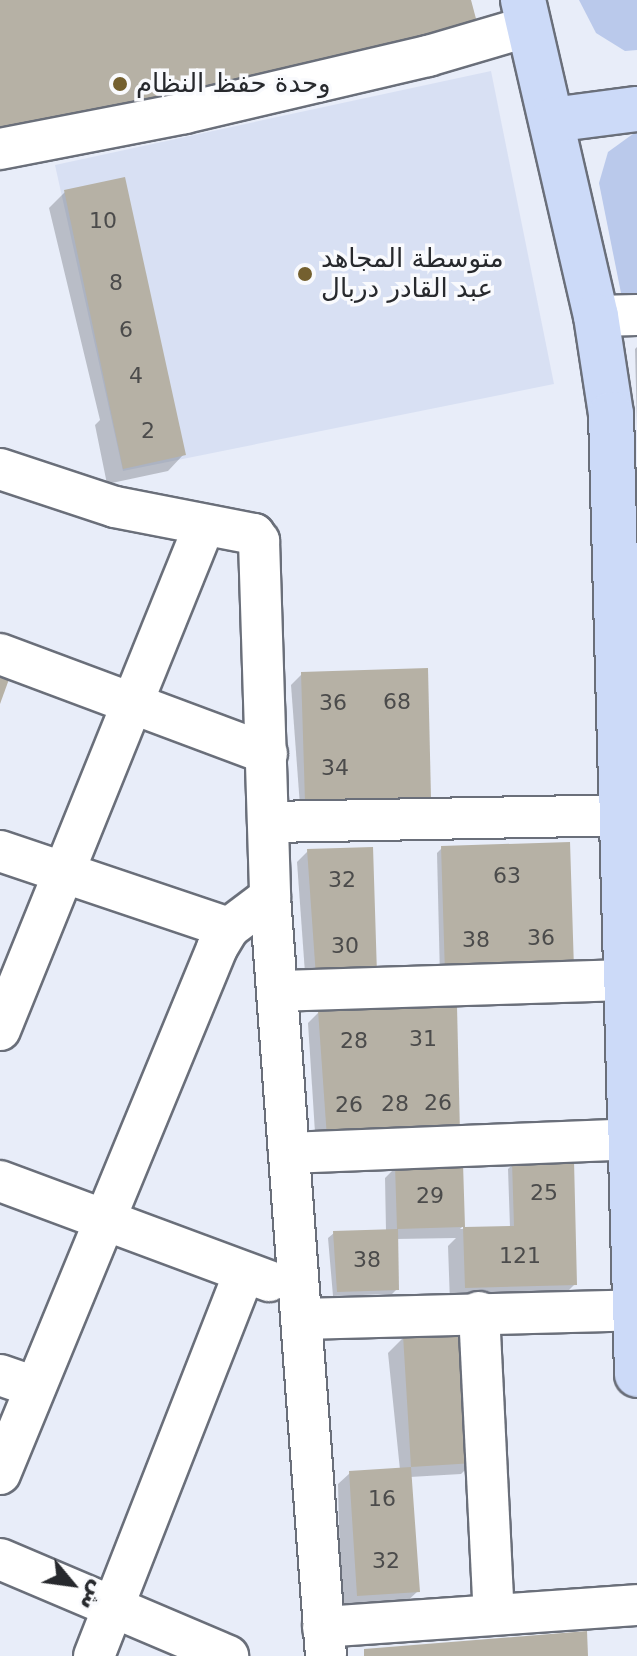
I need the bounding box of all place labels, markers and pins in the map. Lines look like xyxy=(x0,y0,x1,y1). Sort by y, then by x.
place label: وحدة حفظ النظام xyxy=(136,68,331,100)
marker: وحدة حفظ النظام xyxy=(111,75,129,93)
place label: متوسطة المجاهد عبد القادر دربال xyxy=(321,243,504,304)
marker: متوسطة المجاهد عبد القادر دربال xyxy=(296,265,314,283)

